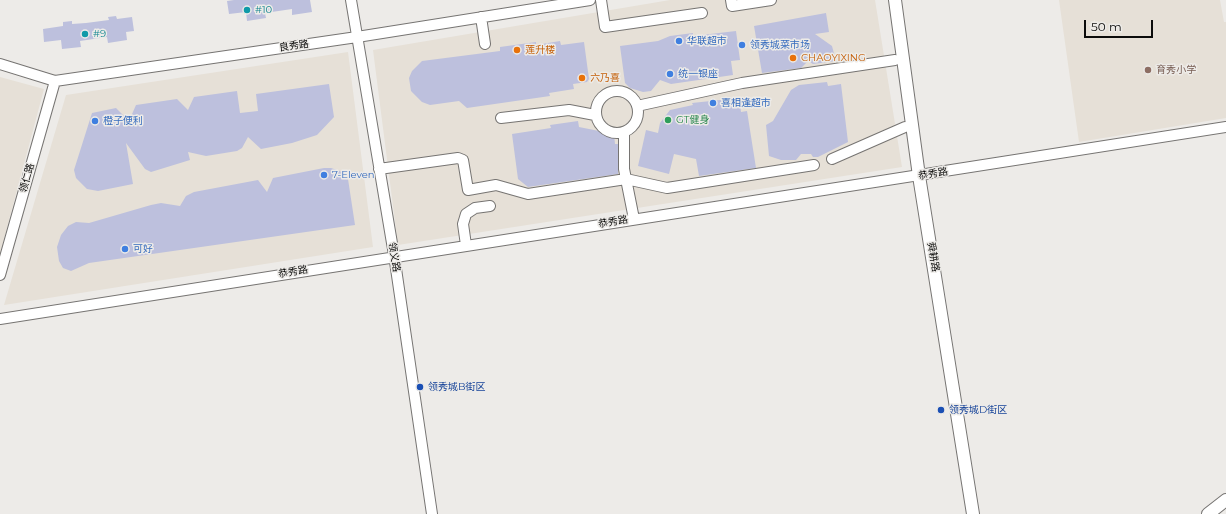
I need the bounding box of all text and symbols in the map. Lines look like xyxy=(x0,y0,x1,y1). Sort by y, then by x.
place label: #10 xyxy=(255,4,272,16)
marker: #10 xyxy=(242,5,252,15)
scale bar xyxy=(1086,12,1155,38)
text: 50 m xyxy=(1091,19,1122,34)
place label: #9 xyxy=(93,28,106,40)
marker: #9 xyxy=(80,29,90,39)
place label: 华联超市 xyxy=(687,35,727,47)
marker: 华联超市 xyxy=(674,36,684,46)
street label: 良秀路 xyxy=(278,38,310,54)
place label: 领秀城菜市场 xyxy=(750,39,810,51)
marker: 领秀城菜市场 xyxy=(737,40,747,50)
place label: 莲升楼 xyxy=(525,44,555,56)
marker: 莲升楼 xyxy=(512,45,522,55)
place label: CHAOYIXING xyxy=(801,52,866,64)
marker: CHAOYIXING xyxy=(788,53,798,63)
place label: 育秀小学 xyxy=(1156,64,1196,76)
marker: 育秀小学 xyxy=(1143,65,1153,75)
place label: 统一银座 xyxy=(678,68,718,80)
marker: 统一银座 xyxy=(665,69,675,79)
place label: 六乃喜 xyxy=(590,72,620,84)
marker: 六乃喜 xyxy=(577,73,587,83)
place label: 喜相逢超市 xyxy=(721,97,771,109)
marker: 喜相逢超市 xyxy=(708,98,718,108)
place label: GT健身 xyxy=(676,114,709,126)
place label: 橙子便利 xyxy=(103,115,143,127)
marker: GT健身 xyxy=(663,115,673,125)
marker: 橙子便利 xyxy=(90,116,100,126)
street label: 领仁路 xyxy=(17,162,37,194)
street label: 恭秀路 xyxy=(917,166,949,182)
place label: 7-Eleven xyxy=(332,169,375,181)
marker: 7-Eleven xyxy=(319,170,329,180)
street label: 恭秀路 xyxy=(597,214,629,230)
street label: 领义路 xyxy=(386,241,402,273)
street label: 舜耕路 xyxy=(924,241,942,273)
place label: 可好 xyxy=(133,243,153,255)
marker: 可好 xyxy=(120,244,130,254)
street label: 恭秀路 xyxy=(277,264,309,280)
place label: 领秀城B街区 xyxy=(428,381,486,393)
marker: 领秀城B街区 xyxy=(415,382,425,392)
place label: 领秀城D街区 xyxy=(949,404,1007,416)
marker: 领秀城D街区 xyxy=(936,405,946,415)

